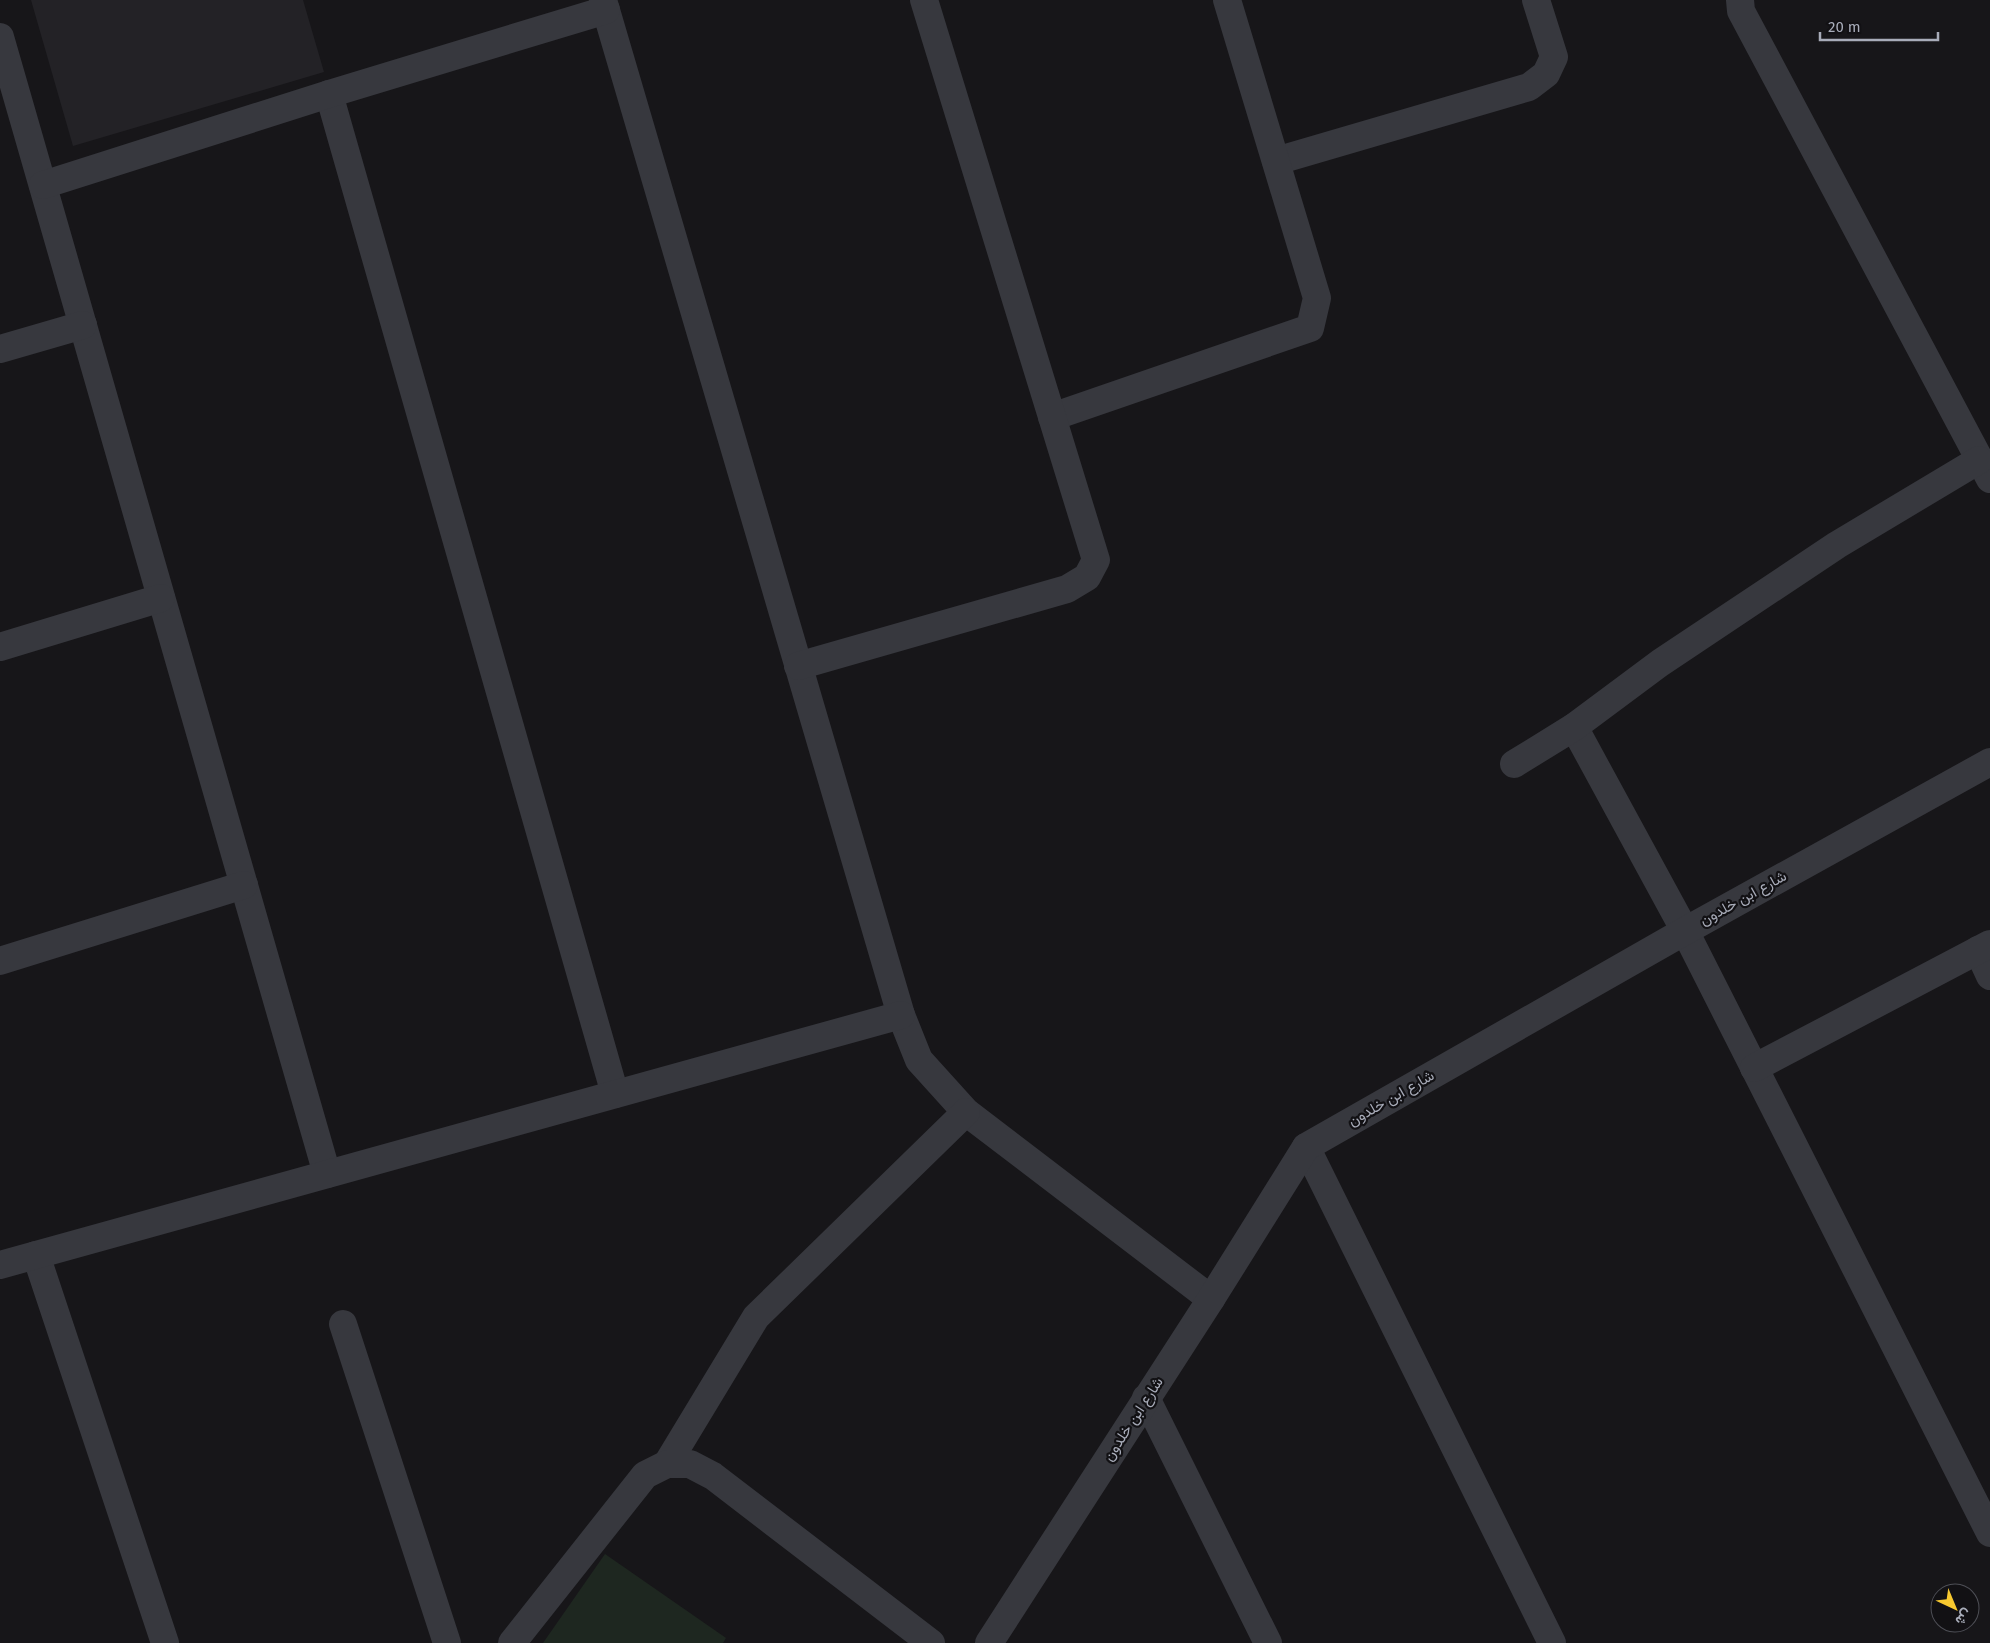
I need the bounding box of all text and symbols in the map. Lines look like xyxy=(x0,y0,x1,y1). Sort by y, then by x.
scale bar xyxy=(1820,10,1938,42)
text: 20 m xyxy=(1828,18,1861,36)
street label: شارع ابن خلدون xyxy=(1696,867,1791,931)
street label: شارع ابن خلدون xyxy=(1345,1066,1438,1132)
street label: شارع ابن خلدون xyxy=(1099,1374,1169,1465)
north arrow xyxy=(1930,1583,1980,1633)
text: ش xyxy=(1952,1605,1976,1629)

